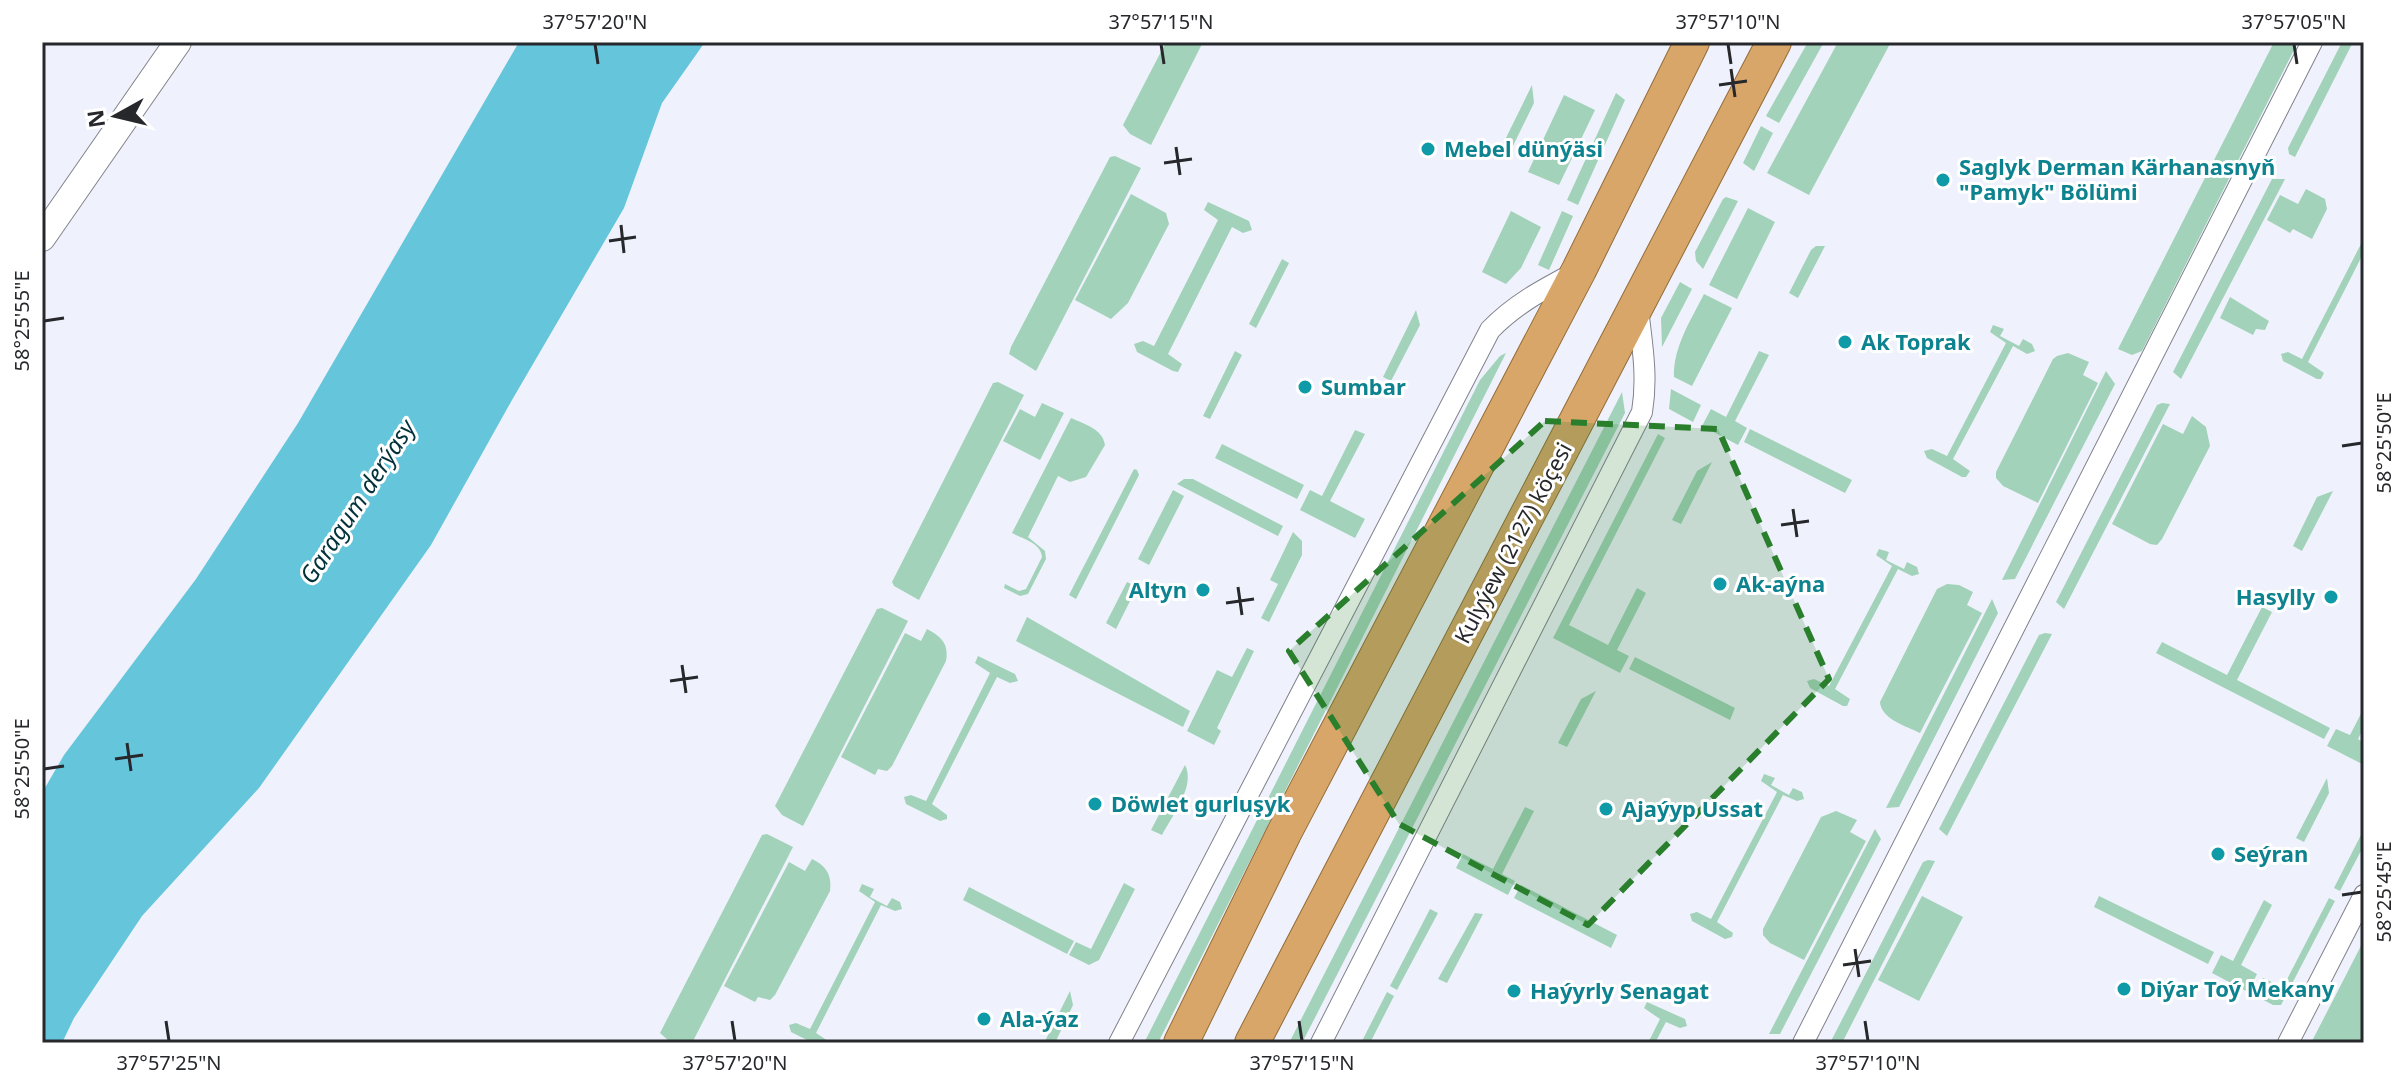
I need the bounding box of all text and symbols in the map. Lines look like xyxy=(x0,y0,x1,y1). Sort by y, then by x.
text: 37°57'20"N xyxy=(542,8,648,35)
text: 37°57'15"N xyxy=(1108,8,1214,35)
text: 37°57'10"N xyxy=(1675,8,1781,35)
text: 37°57'05"N xyxy=(2241,8,2347,35)
north arrow xyxy=(76,76,156,156)
text: N xyxy=(79,108,111,130)
place label: Mebel dünýäsi xyxy=(1444,133,1603,163)
marker: Mebel dünýäsi xyxy=(1419,140,1437,158)
place label: Saglyk Derman Kärhanasnyň "Pamyk" Bölümi xyxy=(1959,151,2275,206)
marker: Saglyk Derman Kärhanasnyň "Pamyk" Bölümi xyxy=(1934,171,1952,189)
text: 58°25'55"E xyxy=(8,271,35,371)
place label: Ak Toprak xyxy=(1861,326,1971,356)
marker: Ak Toprak xyxy=(1836,333,1854,351)
place label: Sumbar xyxy=(1321,371,1406,401)
marker: Sumbar xyxy=(1296,378,1314,396)
text: 58°25'50"E xyxy=(2370,393,2397,493)
water label: Garagum derýasy xyxy=(291,411,423,590)
street label: Kulyýew (2127) köçesi xyxy=(1446,437,1578,648)
place label: Ak-aýna xyxy=(1736,568,1825,598)
place label: Altyn xyxy=(1129,574,1187,604)
marker: Ak-aýna xyxy=(1711,575,1729,593)
marker: Altyn xyxy=(1194,581,1212,599)
place label: Hasylly xyxy=(2236,581,2315,611)
marker: Hasylly xyxy=(2322,588,2340,606)
text: 58°25'50"E xyxy=(8,719,35,819)
place label: Döwlet gurluşyk xyxy=(1111,788,1291,818)
place label: Ajaýyp Ussat xyxy=(1622,793,1763,823)
marker: Döwlet gurluşyk xyxy=(1086,795,1104,813)
marker: Ajaýyp Ussat xyxy=(1597,800,1615,818)
place label: Seýran xyxy=(2234,838,2308,868)
text: 58°25'45"E xyxy=(2370,842,2397,942)
marker: Seýran xyxy=(2209,845,2227,863)
place label: Diýar Toý Mekany xyxy=(2140,973,2335,1003)
place label: Haýyrly Senagat xyxy=(1530,975,1709,1005)
marker: Diýar Toý Mekany xyxy=(2115,980,2133,998)
marker: Haýyrly Senagat xyxy=(1505,982,1523,1000)
place label: Ala-ýaz xyxy=(1000,1003,1079,1033)
marker: Ala-ýaz xyxy=(975,1010,993,1028)
text: 37°57'25"N xyxy=(116,1049,222,1076)
text: 37°57'20"N xyxy=(682,1049,788,1076)
text: 37°57'15"N xyxy=(1249,1049,1355,1076)
text: 37°57'10"N xyxy=(1815,1049,1921,1076)

